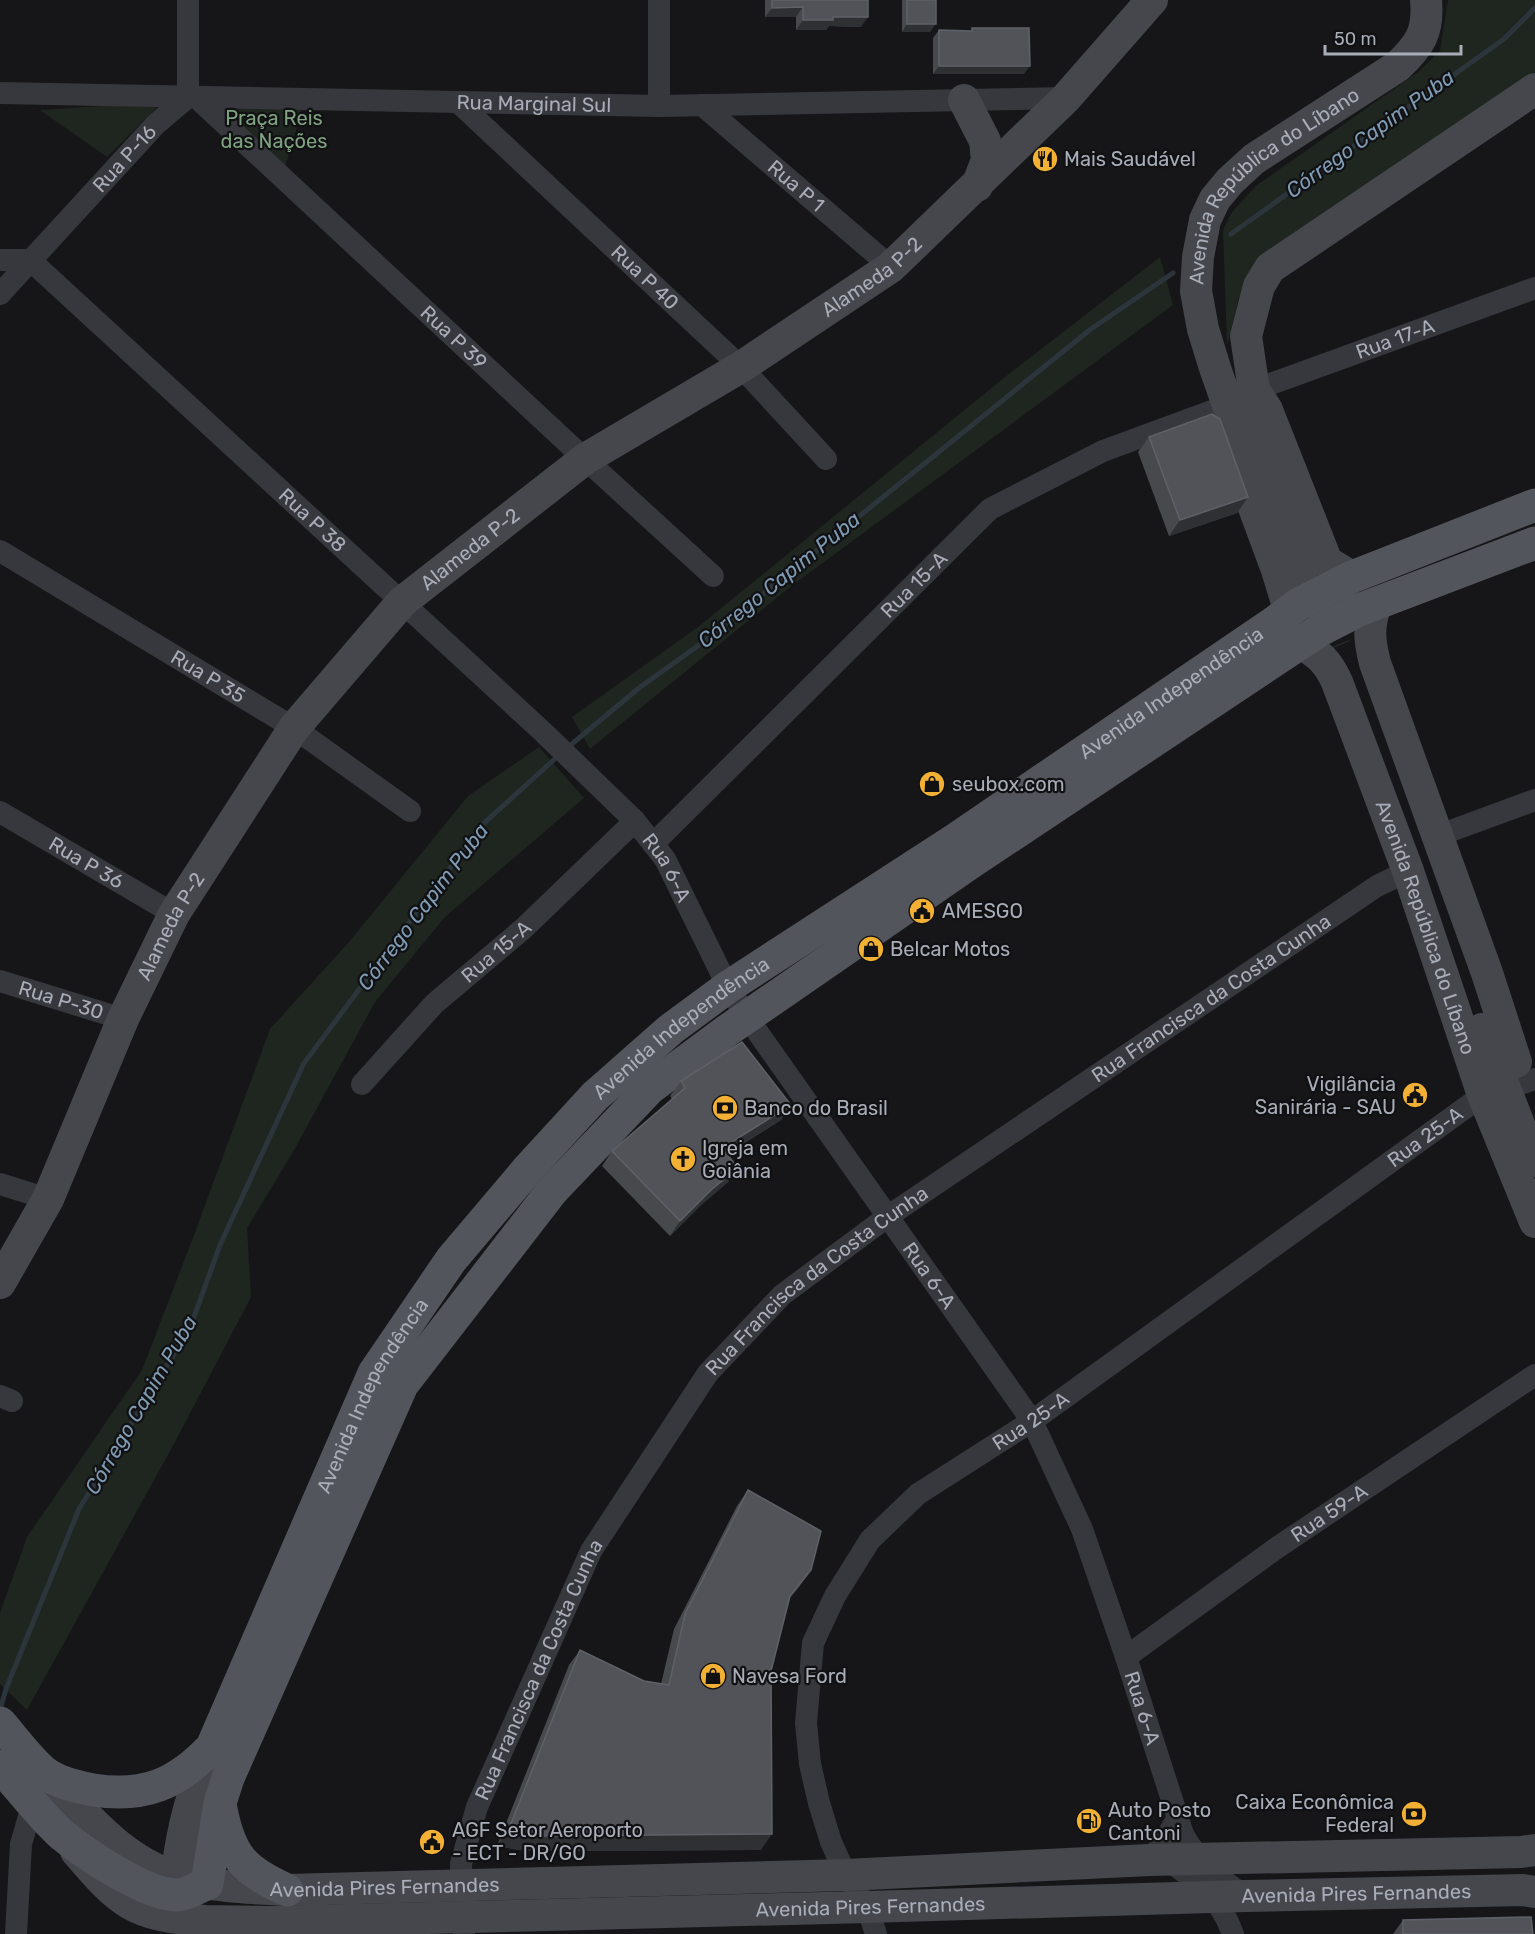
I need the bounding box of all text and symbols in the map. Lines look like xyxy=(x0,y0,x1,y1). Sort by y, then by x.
scale bar xyxy=(1325,18,1462,56)
text: 50 m xyxy=(1334,28,1377,50)
water label: Córrego Capim Puba xyxy=(1281,64,1459,203)
street label: Avenida República do Líbano xyxy=(1184,82,1364,285)
street label: Rua Marginal Sul xyxy=(456,90,611,117)
park label: Praça Reis das Nações xyxy=(221,106,327,153)
street label: Rua P-16 xyxy=(87,120,161,197)
restaurant icon: Mais Saudável xyxy=(1030,144,1060,174)
place label: Mais Saudável xyxy=(1064,147,1196,171)
street label: Rua P 1 xyxy=(763,155,829,217)
street label: Alameda P-2 xyxy=(817,232,927,322)
street label: Rua P 40 xyxy=(606,240,684,315)
street label: Rua P 39 xyxy=(416,300,492,374)
street label: Rua 17-A xyxy=(1352,314,1438,364)
street label: Rua P 38 xyxy=(274,483,351,557)
street label: Alameda P-2 xyxy=(416,503,524,595)
water label: Córrego Capim Puba xyxy=(692,506,865,653)
street label: Rua 15-A xyxy=(876,546,952,623)
street label: Avenida Independência xyxy=(1074,622,1268,764)
street label: Rua P 35 xyxy=(167,645,250,708)
shop icon: seubox.com xyxy=(917,769,947,799)
place label: seubox.com xyxy=(952,772,1064,796)
street label: Avenida República do Líbano xyxy=(1371,797,1481,1058)
water label: Córrego Capim Puba xyxy=(352,818,493,995)
street label: Rua 6-A xyxy=(637,828,696,906)
street label: Rua P 36 xyxy=(45,831,128,894)
street label: Alameda P-2 xyxy=(132,868,210,984)
public building icon: AMESGO xyxy=(907,896,937,926)
place label: AMESGO xyxy=(942,899,1023,923)
street label: Rua Francisca da Costa Cunha xyxy=(1087,909,1335,1087)
street label: Rua 15-A xyxy=(456,915,536,988)
shop icon: Belcar Motos xyxy=(856,934,886,964)
place label: Belcar Motos xyxy=(890,937,1010,961)
street label: Avenida Independência xyxy=(588,951,774,1104)
street label: Rua P-30 xyxy=(16,975,107,1024)
place label: Vigilância Sanirária - SAU xyxy=(1255,1072,1396,1119)
public building icon: Vigilância Sanirária - SAU xyxy=(1400,1080,1430,1110)
bank icon: Banco do Brasil xyxy=(710,1093,740,1123)
place label: Banco do Brasil xyxy=(744,1096,888,1120)
street label: Rua 25-A xyxy=(1383,1102,1467,1172)
place label: Igreja em Goiânia xyxy=(702,1136,788,1183)
church icon: Igreja em Goiânia xyxy=(668,1144,698,1174)
street label: Rua Francisca da Costa Cunha xyxy=(700,1181,932,1380)
street label: Rua 6-A xyxy=(898,1238,961,1313)
street label: Avenida Independência xyxy=(311,1294,433,1497)
water label: Córrego Capim Puba xyxy=(79,1311,202,1499)
street label: Rua 25-A xyxy=(988,1386,1074,1455)
street label: Rua 59-A xyxy=(1286,1479,1372,1547)
street label: Rua Francisca da Costa Cunha xyxy=(470,1534,608,1804)
shop icon: Navesa Ford xyxy=(698,1661,728,1691)
place label: Navesa Ford xyxy=(732,1664,847,1688)
street label: Rua 6-A xyxy=(1119,1668,1165,1748)
place label: Caixa Econômica Federal xyxy=(1235,1790,1394,1837)
place label: Auto Posto Cantoni xyxy=(1108,1798,1211,1845)
bank icon: Caixa Econômica Federal xyxy=(1399,1799,1429,1829)
fuel station icon: Auto Posto Cantoni xyxy=(1074,1806,1104,1836)
place label: AGF Setor Aeroporto - ECT - DR/GO xyxy=(452,1818,643,1865)
public building icon: AGF Setor Aeroporto - ECT - DR/GO xyxy=(417,1827,447,1857)
street label: Avenida Pires Fernandes xyxy=(269,1872,500,1902)
street label: Avenida Pires Fernandes xyxy=(1241,1879,1471,1908)
street label: Avenida Pires Fernandes xyxy=(755,1892,986,1922)

